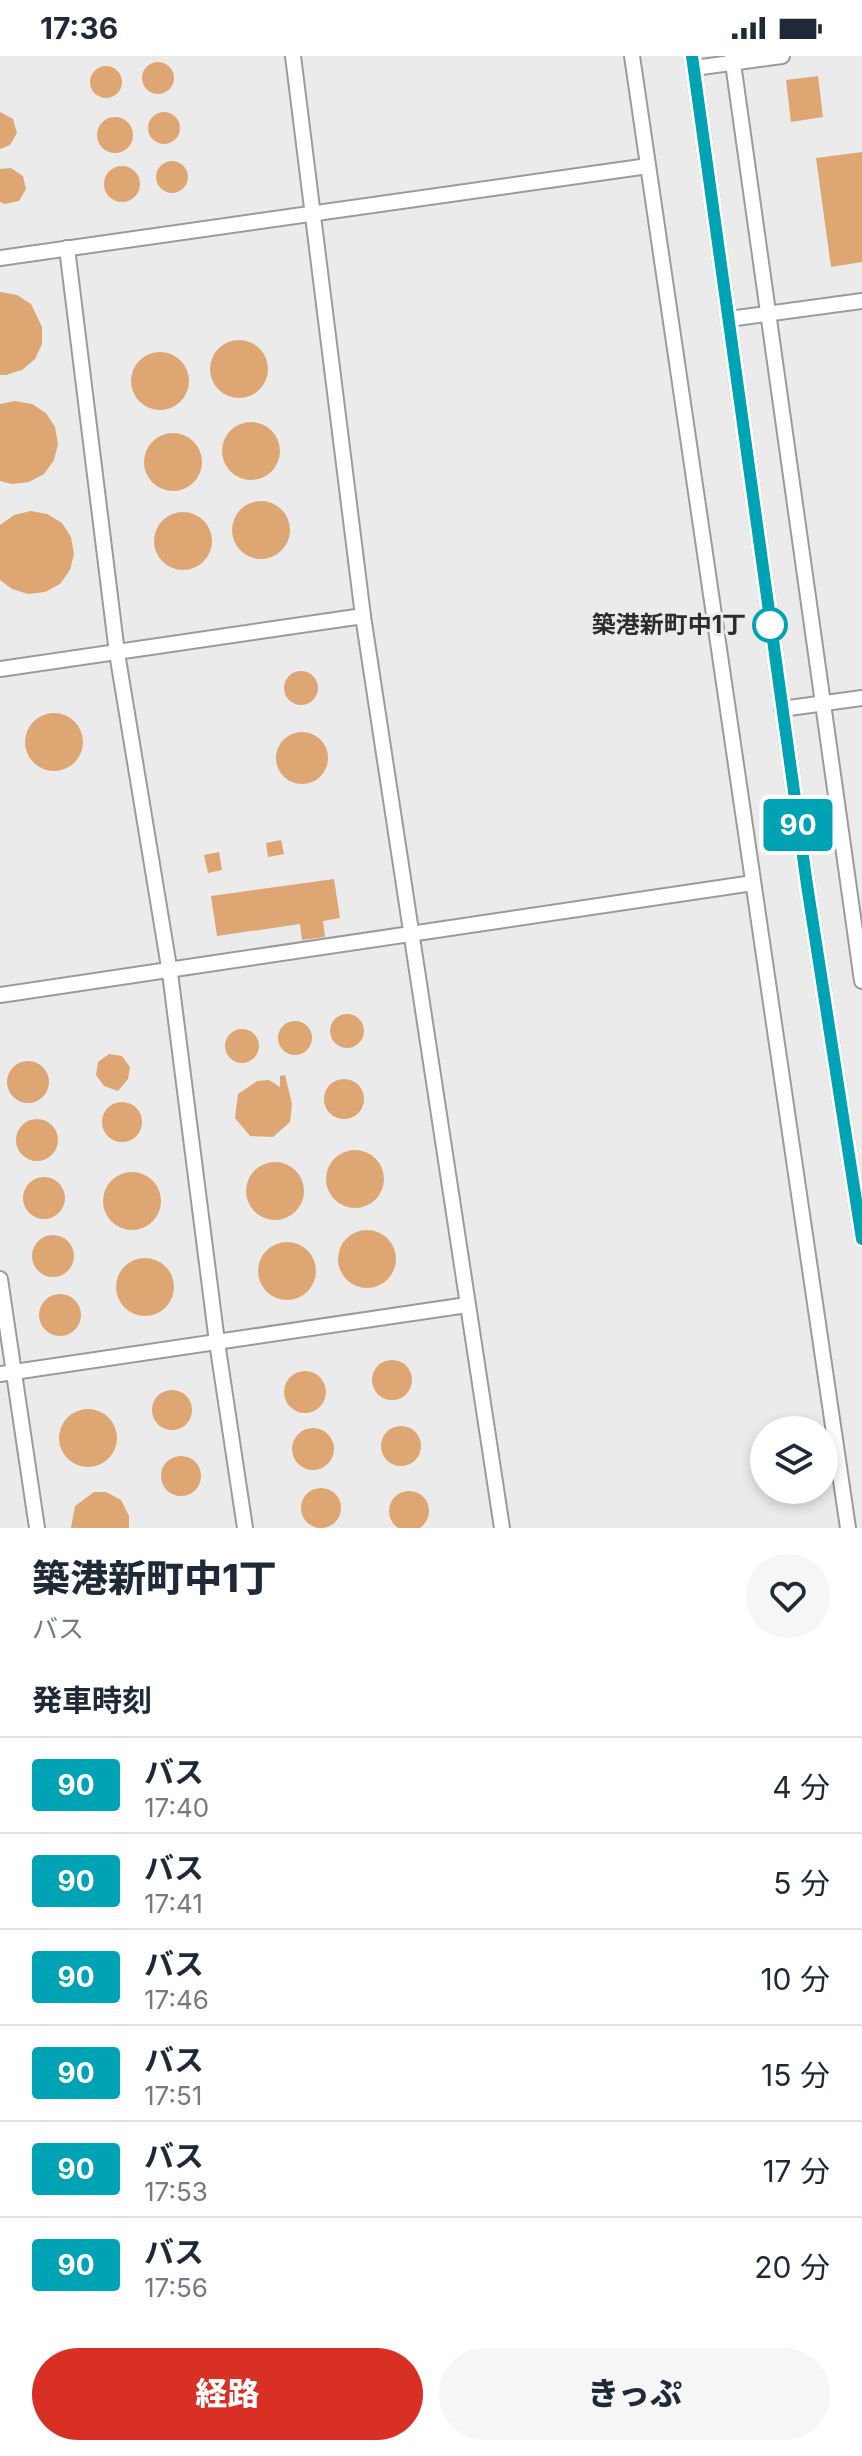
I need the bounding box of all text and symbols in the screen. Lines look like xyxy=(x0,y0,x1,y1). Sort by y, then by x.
text: 17:36 xyxy=(40,10,118,46)
marker: 築港新町中1丁 xyxy=(753,608,787,642)
place label: 築港新町中1丁 xyxy=(592,610,746,639)
line badge: 90 xyxy=(762,799,834,851)
text: 90 xyxy=(779,808,817,842)
map controls xyxy=(750,1416,838,1504)
button: layers xyxy=(750,1416,838,1504)
button: heart xyxy=(746,1554,830,1638)
text: 築港新町中1丁 xyxy=(32,1555,277,1601)
text: バス xyxy=(32,1613,84,1644)
text: 発車時刻 xyxy=(32,1682,152,1718)
text: バス xyxy=(144,1754,204,1790)
text: 90 xyxy=(57,1768,95,1802)
text: 4 分 xyxy=(772,1769,830,1805)
text: 17:40 xyxy=(144,1792,209,1823)
text: バス xyxy=(144,1850,204,1886)
text: 90 xyxy=(57,1864,95,1898)
text: 5 分 xyxy=(773,1865,830,1901)
text: 17:41 xyxy=(144,1888,203,1919)
text: バス xyxy=(144,1946,204,1982)
text: 90 xyxy=(57,1960,95,1994)
text: 10 分 xyxy=(760,1961,830,1997)
text: 17:46 xyxy=(144,1984,209,2015)
text: バス xyxy=(144,2042,204,2078)
text: 90 xyxy=(57,2056,95,2090)
text: 15 分 xyxy=(761,2057,830,2093)
text: 17:51 xyxy=(144,2080,202,2111)
text: バス xyxy=(144,2138,204,2174)
text: 90 xyxy=(57,2152,95,2186)
text: 17 分 xyxy=(762,2153,830,2189)
text: 17:53 xyxy=(144,2176,208,2207)
text: バス xyxy=(144,2234,204,2270)
text: 90 xyxy=(57,2248,95,2282)
text: 20 分 xyxy=(754,2249,830,2285)
text: 17:56 xyxy=(144,2272,208,2303)
button: 経路 xyxy=(32,2348,423,2440)
button: きっぷ xyxy=(439,2348,830,2440)

